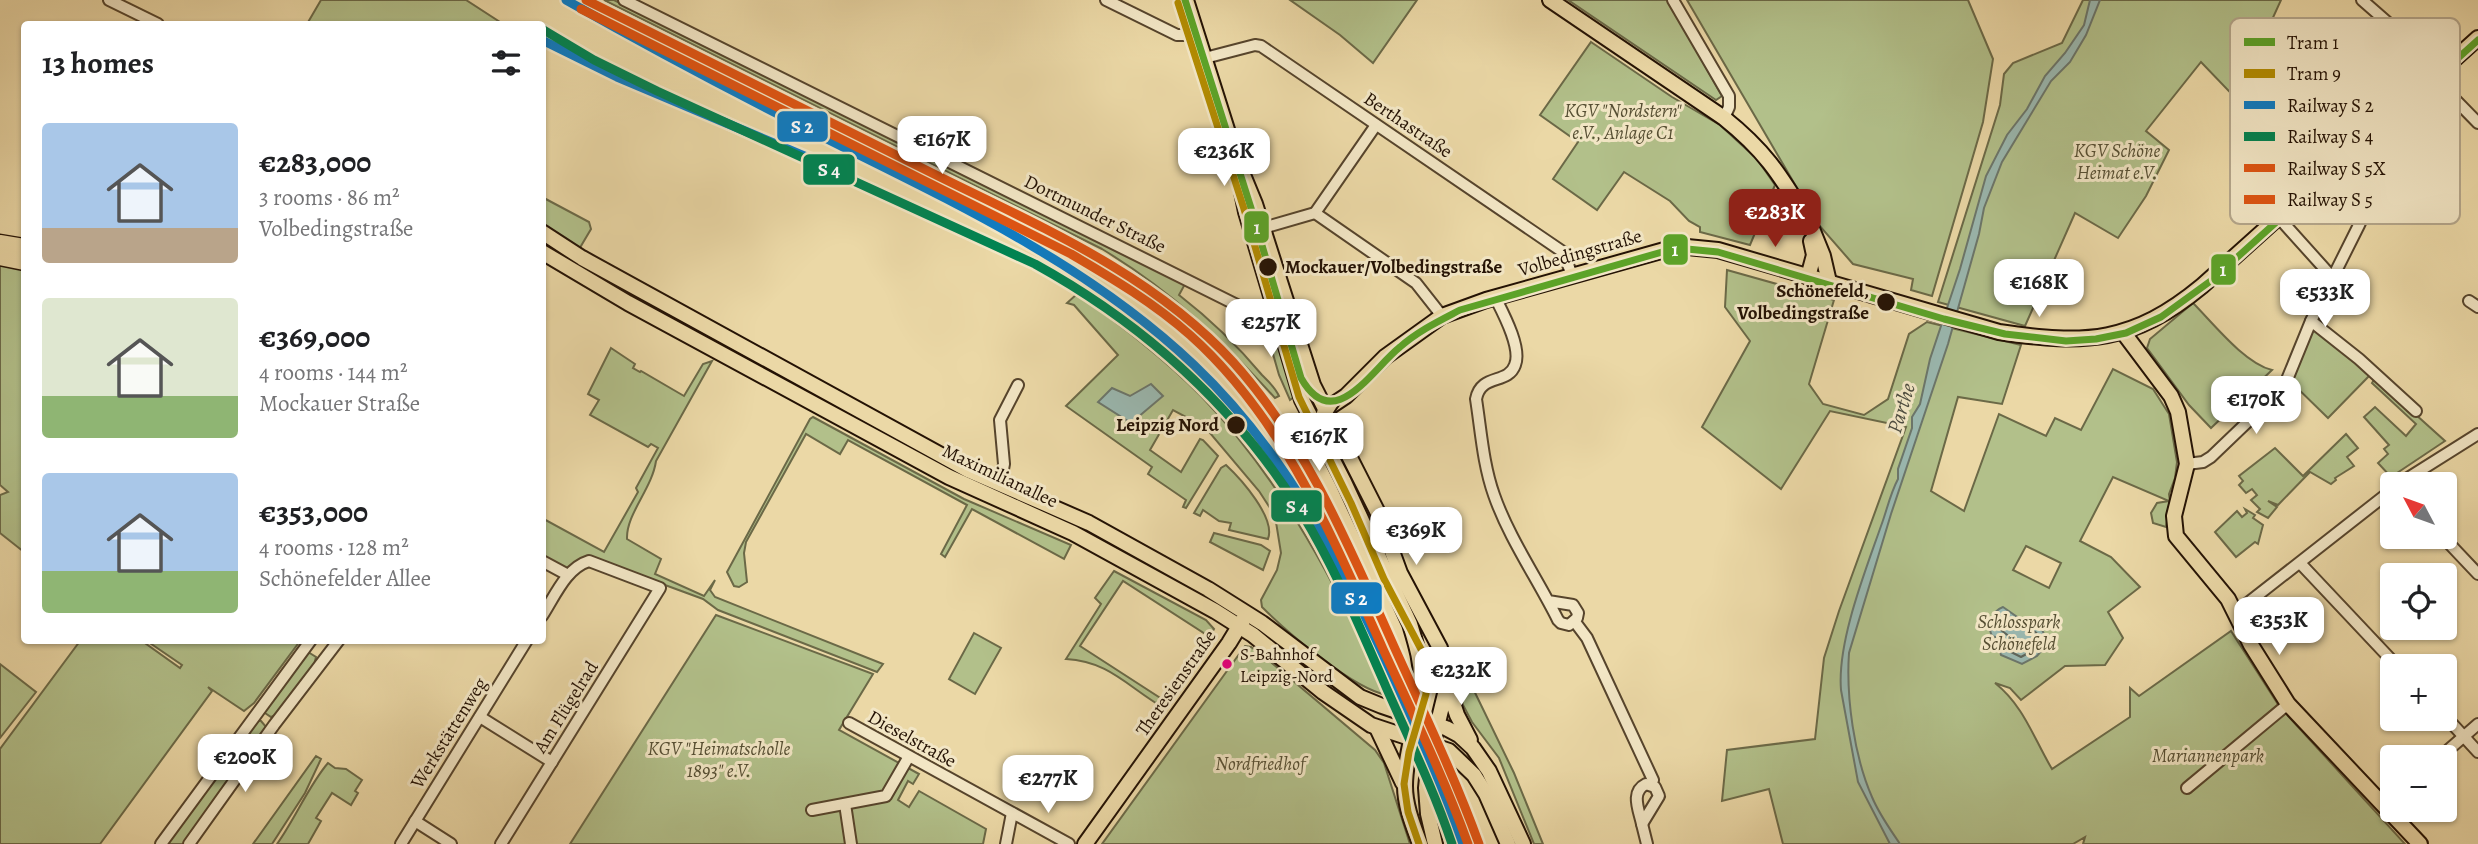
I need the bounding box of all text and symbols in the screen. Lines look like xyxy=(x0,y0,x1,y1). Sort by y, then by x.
legend xyxy=(2230,18,2460,224)
text: Tram 1 xyxy=(2287,30,2339,56)
text: 13 homes xyxy=(42,43,154,83)
icon: filters xyxy=(487,44,525,82)
text: Tram 9 xyxy=(2287,61,2341,87)
street label: Berthastraße xyxy=(1359,86,1457,164)
text: Railway S 2 xyxy=(2287,93,2374,119)
park label: KGV "Nordstern" e.V., Anlage C1 xyxy=(1564,98,1682,146)
line badge: S 2 xyxy=(776,110,829,143)
text: S 2 xyxy=(791,114,813,140)
pin: €167K xyxy=(893,116,991,176)
text: €167K xyxy=(913,123,971,154)
text: Railway S 4 xyxy=(2287,124,2374,150)
pin: €236K xyxy=(1175,128,1273,188)
text: €236K xyxy=(1194,135,1254,166)
park label: KGV Schöne Heimat e.V. xyxy=(2074,138,2160,186)
text: €283,000 xyxy=(259,142,371,182)
icon: home xyxy=(98,151,182,235)
line badge: S 4 xyxy=(802,153,856,186)
text: Railway S 5X xyxy=(2287,156,2386,182)
text: S 4 xyxy=(818,157,840,183)
street label: Dortmunder Straße xyxy=(1020,168,1170,260)
text: 3 rooms · 86 m² xyxy=(259,182,400,213)
text: Railway S 5 xyxy=(2287,187,2373,213)
pin: €283K xyxy=(1726,190,1824,249)
text: €283K xyxy=(1745,196,1805,227)
line badge: 1 xyxy=(1243,210,1270,244)
text: Volbedingstraße xyxy=(259,213,413,244)
text: 1 xyxy=(1254,215,1261,241)
street label: Volbedingstraße xyxy=(1514,223,1645,283)
line badge: 1 xyxy=(1662,233,1689,266)
text: 1 xyxy=(1672,237,1679,263)
line badge: 1 xyxy=(2210,253,2237,286)
place label: Mockauer/Volbedingstraße xyxy=(1285,254,1502,280)
marker: Mockauer/Volbedingstraße xyxy=(1257,256,1279,278)
text: 1 xyxy=(2220,257,2227,283)
pin: €168K xyxy=(1990,260,2088,319)
text: €168K xyxy=(2010,266,2068,297)
pin: €533K xyxy=(2276,270,2374,329)
text: €533K xyxy=(2296,276,2354,307)
place label: Schönefeld, Volbedingstraße xyxy=(1736,278,1869,326)
marker: Schönefeld, Volbedingstraße xyxy=(1875,291,1897,313)
pin: €257K xyxy=(1222,300,1320,359)
text: €257K xyxy=(1241,306,1301,337)
text: €369,000 xyxy=(259,317,370,357)
icon: home xyxy=(98,326,182,410)
text: 4 rooms · 144 m² xyxy=(259,357,407,388)
pin: €170K xyxy=(2207,376,2305,436)
water label: Parthe xyxy=(1880,379,1922,436)
text: €170K xyxy=(2227,383,2285,414)
text: Mockauer Straße xyxy=(259,388,420,419)
place label: Leipzig Nord xyxy=(1116,412,1220,438)
marker: Leipzig Nord xyxy=(1225,414,1247,436)
pin: €167K xyxy=(1270,414,1368,473)
text: €167K xyxy=(1290,420,1348,451)
street label: Maximilianallee xyxy=(938,438,1062,514)
north arrow xyxy=(2380,472,2457,550)
map controls xyxy=(2380,472,2457,822)
line badge: S 4 xyxy=(1270,489,1323,523)
text: €353,000 xyxy=(259,492,368,532)
text: S 4 xyxy=(1286,494,1308,520)
icon: home xyxy=(98,501,182,585)
pin: €369K xyxy=(1367,508,1465,567)
text: €369K xyxy=(1386,514,1446,545)
text: 4 rooms · 128 m² xyxy=(259,532,409,563)
text: Schönefelder Allee xyxy=(259,563,431,594)
button: locate xyxy=(2380,563,2457,640)
line badge: S 2 xyxy=(1330,581,1383,615)
text: S 2 xyxy=(1345,586,1367,612)
pin: €353K xyxy=(2230,598,2328,657)
text: €353K xyxy=(2250,604,2308,635)
park label: Schlosspark Schönefeld xyxy=(1977,609,2061,657)
street label: Theresienstraße xyxy=(1130,625,1222,741)
place label: S-Bahnhof Leipzig-Nord xyxy=(1240,643,1334,688)
pin: €232K xyxy=(1412,648,1510,707)
text: €232K xyxy=(1431,654,1491,685)
button: + xyxy=(2380,654,2457,731)
street label: Am Flügelrad xyxy=(527,655,605,759)
marker: S-Bahnhof Leipzig-Nord xyxy=(1220,657,1234,671)
street label: Werkstättenweg xyxy=(404,672,494,794)
street label: Dieselstraße xyxy=(863,704,961,774)
pin: €200K xyxy=(196,734,294,794)
park label: KGV "Heimatscholle 1893" e.V. xyxy=(648,736,791,784)
text: €200K xyxy=(214,741,276,772)
park label: Mariannenpark xyxy=(2152,743,2264,769)
button: − xyxy=(2380,745,2457,822)
park label: Nordfriedhof xyxy=(1215,751,1309,777)
pin: €277K xyxy=(999,756,1097,815)
text: €277K xyxy=(1018,762,1078,793)

